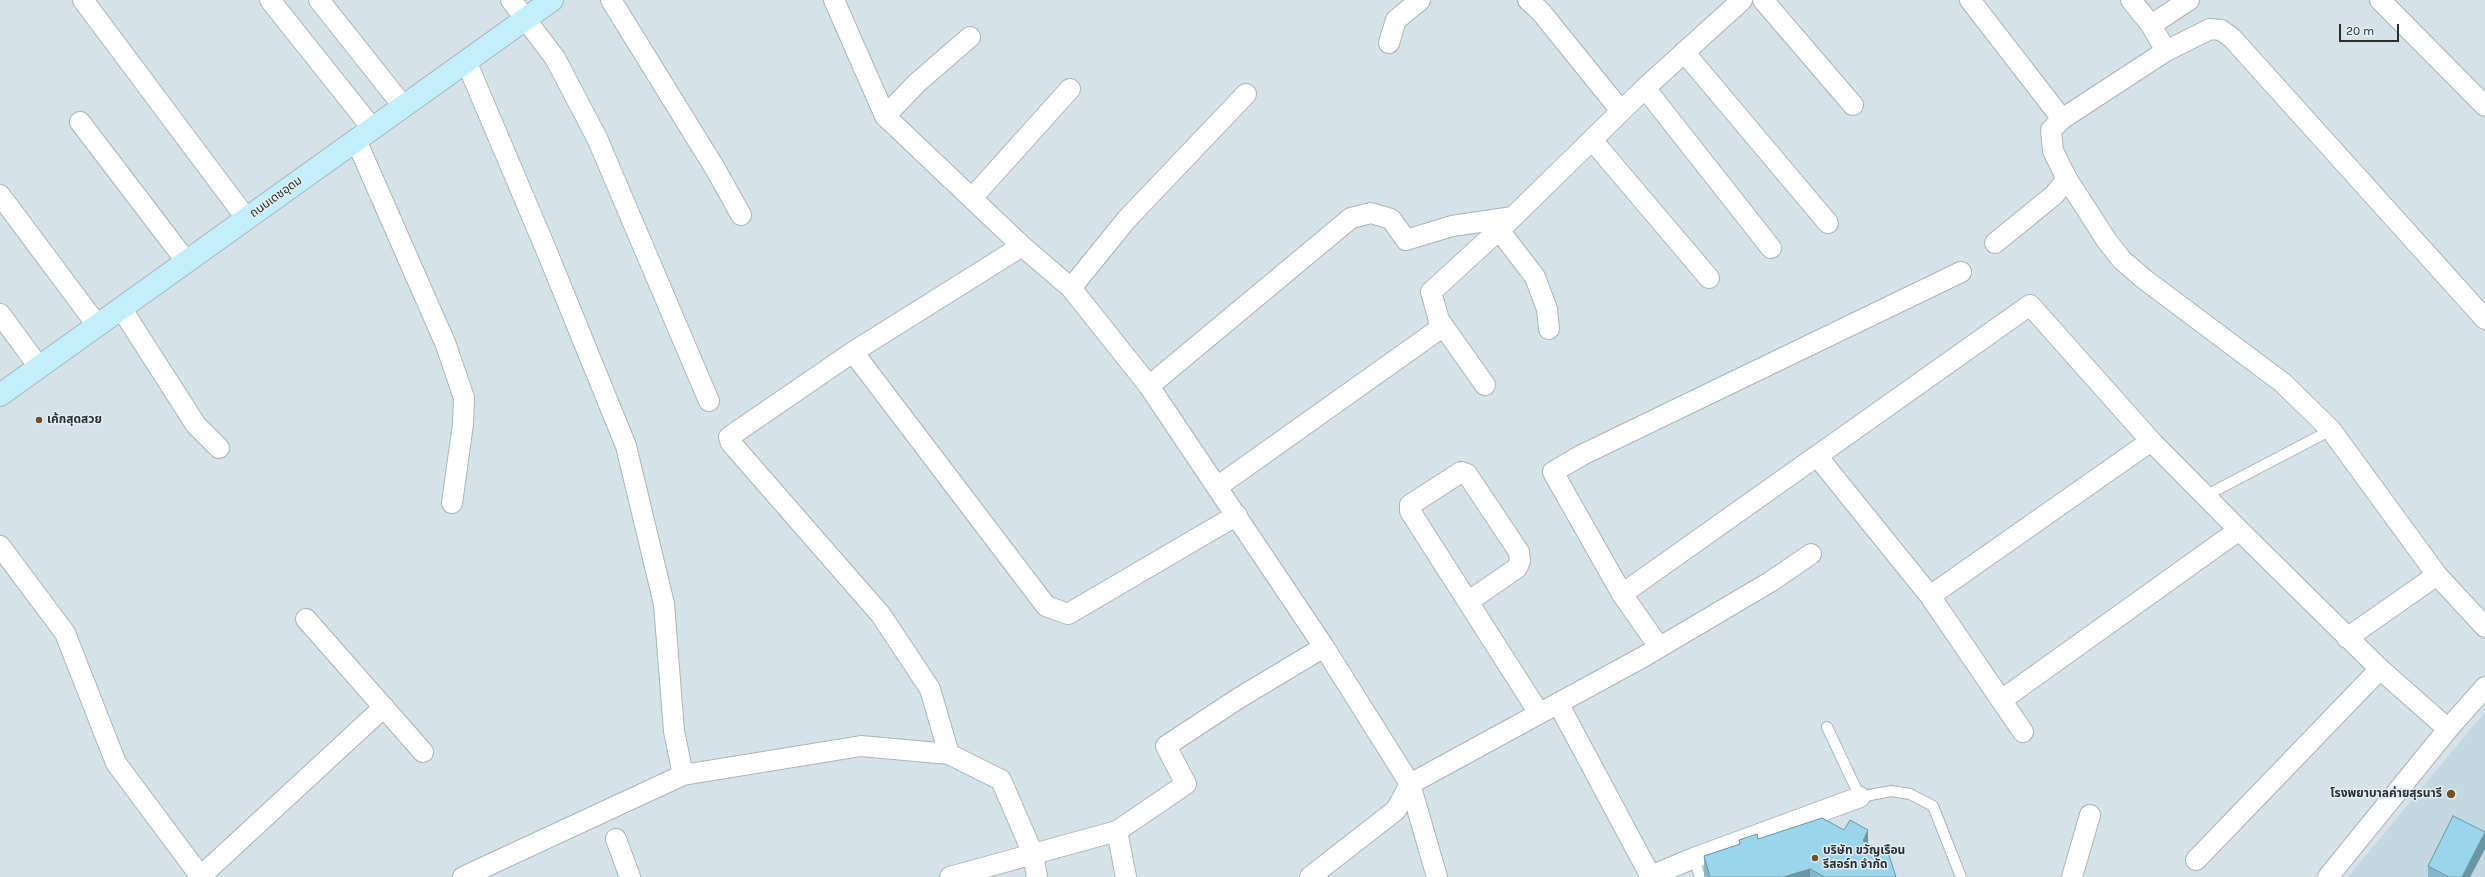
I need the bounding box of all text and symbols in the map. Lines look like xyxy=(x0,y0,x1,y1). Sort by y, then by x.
scale bar xyxy=(2341,16,2401,42)
text: 20 m xyxy=(2346,24,2374,38)
street label: ถนนเดชอุดม xyxy=(247,173,305,221)
place label: เค้กสุดสวย xyxy=(47,413,102,427)
marker: เค้กสุดสวย xyxy=(34,415,44,425)
place label: โรงพยาบาลค่ายสุรนารี xyxy=(2330,787,2442,801)
marker: โรงพยาบาลค่ายสุรนารี xyxy=(2445,788,2457,800)
place label: บริษัท ขวัญเรือน รีสอร์ท จำกัด xyxy=(1823,844,1905,872)
marker: บริษัท ขวัญเรือน รีสอร์ท จำกัด xyxy=(1810,853,1820,863)

